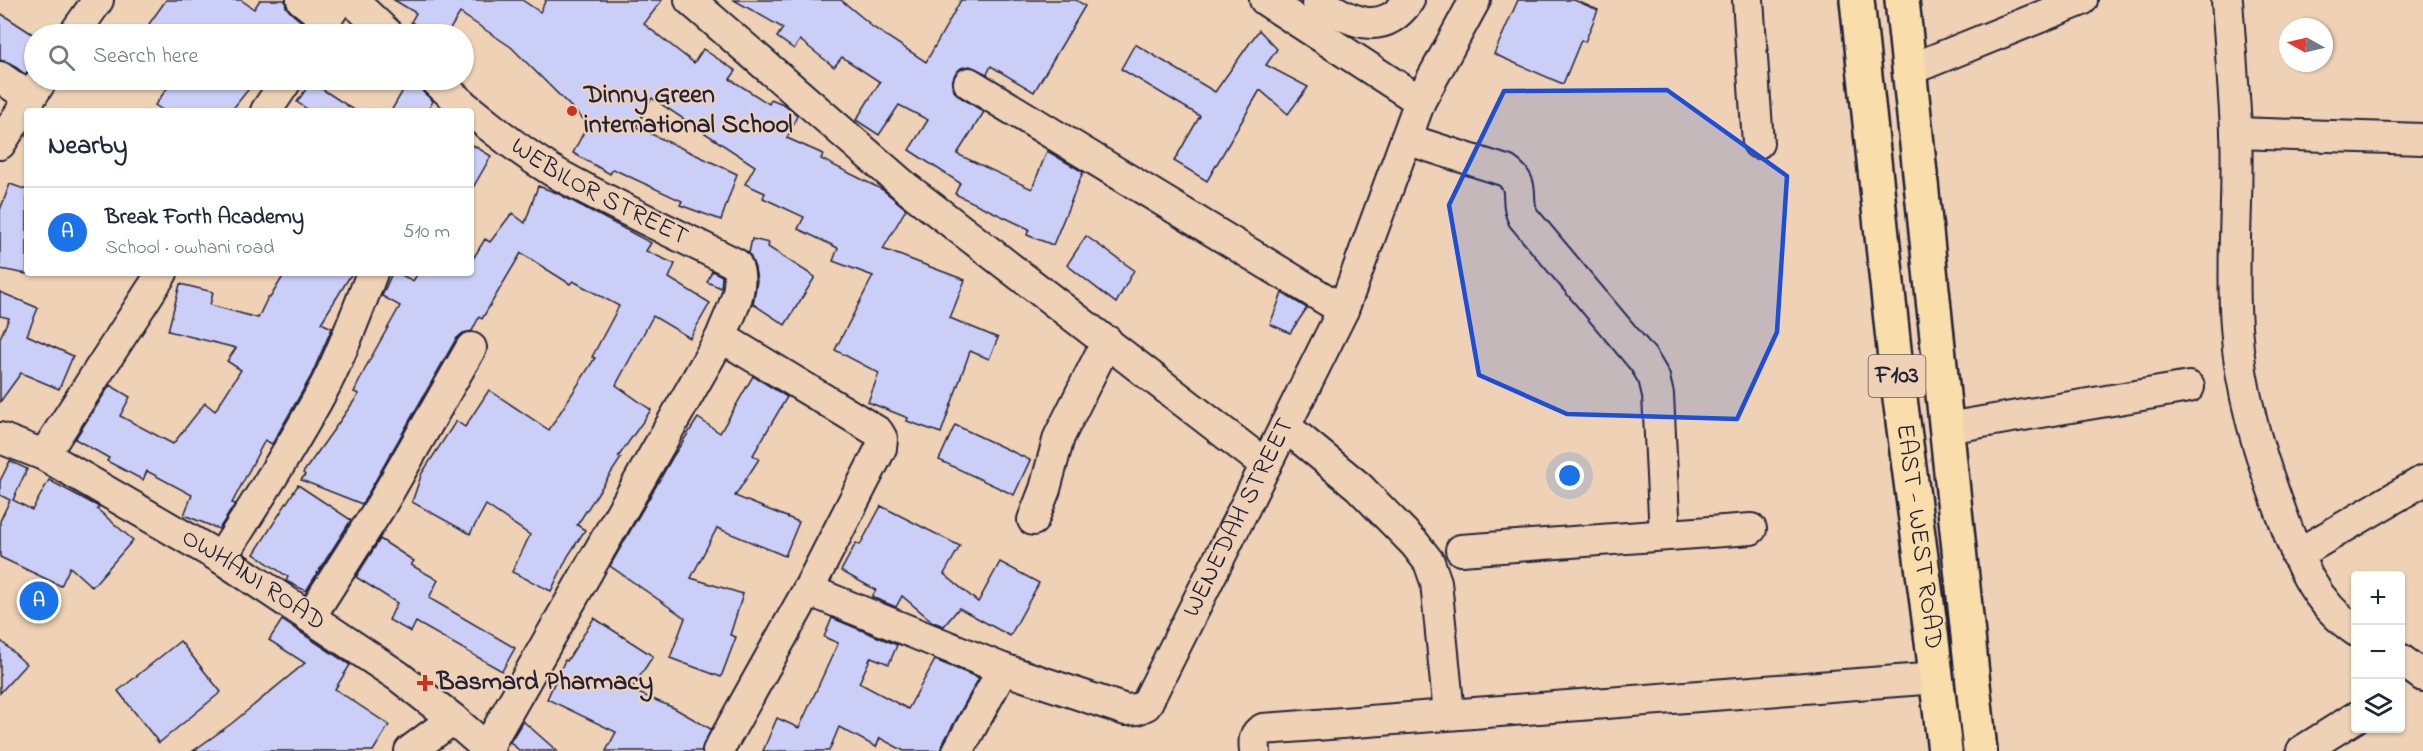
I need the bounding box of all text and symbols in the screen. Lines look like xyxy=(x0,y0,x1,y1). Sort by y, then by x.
north arrow xyxy=(2279,18,2333,72)
search box xyxy=(24,24,474,90)
icon: search xyxy=(45,41,78,74)
text: Search here xyxy=(93,41,198,73)
place label: Dinny Green international School xyxy=(583,77,793,145)
marker: Dinny Green international School xyxy=(565,104,579,118)
text: Nearby xyxy=(48,128,127,166)
street label: WEBILOR STREET xyxy=(502,129,695,257)
text: Break Forth Academy xyxy=(105,202,304,234)
text: A xyxy=(61,218,74,247)
text: 510 m xyxy=(403,218,450,247)
text: School · owhani road xyxy=(105,234,275,263)
road number: F103 xyxy=(1868,355,1926,397)
street label: WENEDAH STREET xyxy=(1174,412,1305,624)
street label: EAST - WEST ROAD xyxy=(1885,421,1952,652)
your location xyxy=(1555,461,1584,490)
street label: OWHANI ROAD xyxy=(174,520,333,641)
map controls xyxy=(2351,571,2405,733)
button: + xyxy=(2351,571,2405,625)
pin: A xyxy=(20,578,58,624)
button: − xyxy=(2351,625,2405,679)
place label: Basmard Pharmacy xyxy=(436,664,653,702)
marker: Basmard Pharmacy xyxy=(418,676,432,690)
button: layers xyxy=(2351,679,2405,733)

